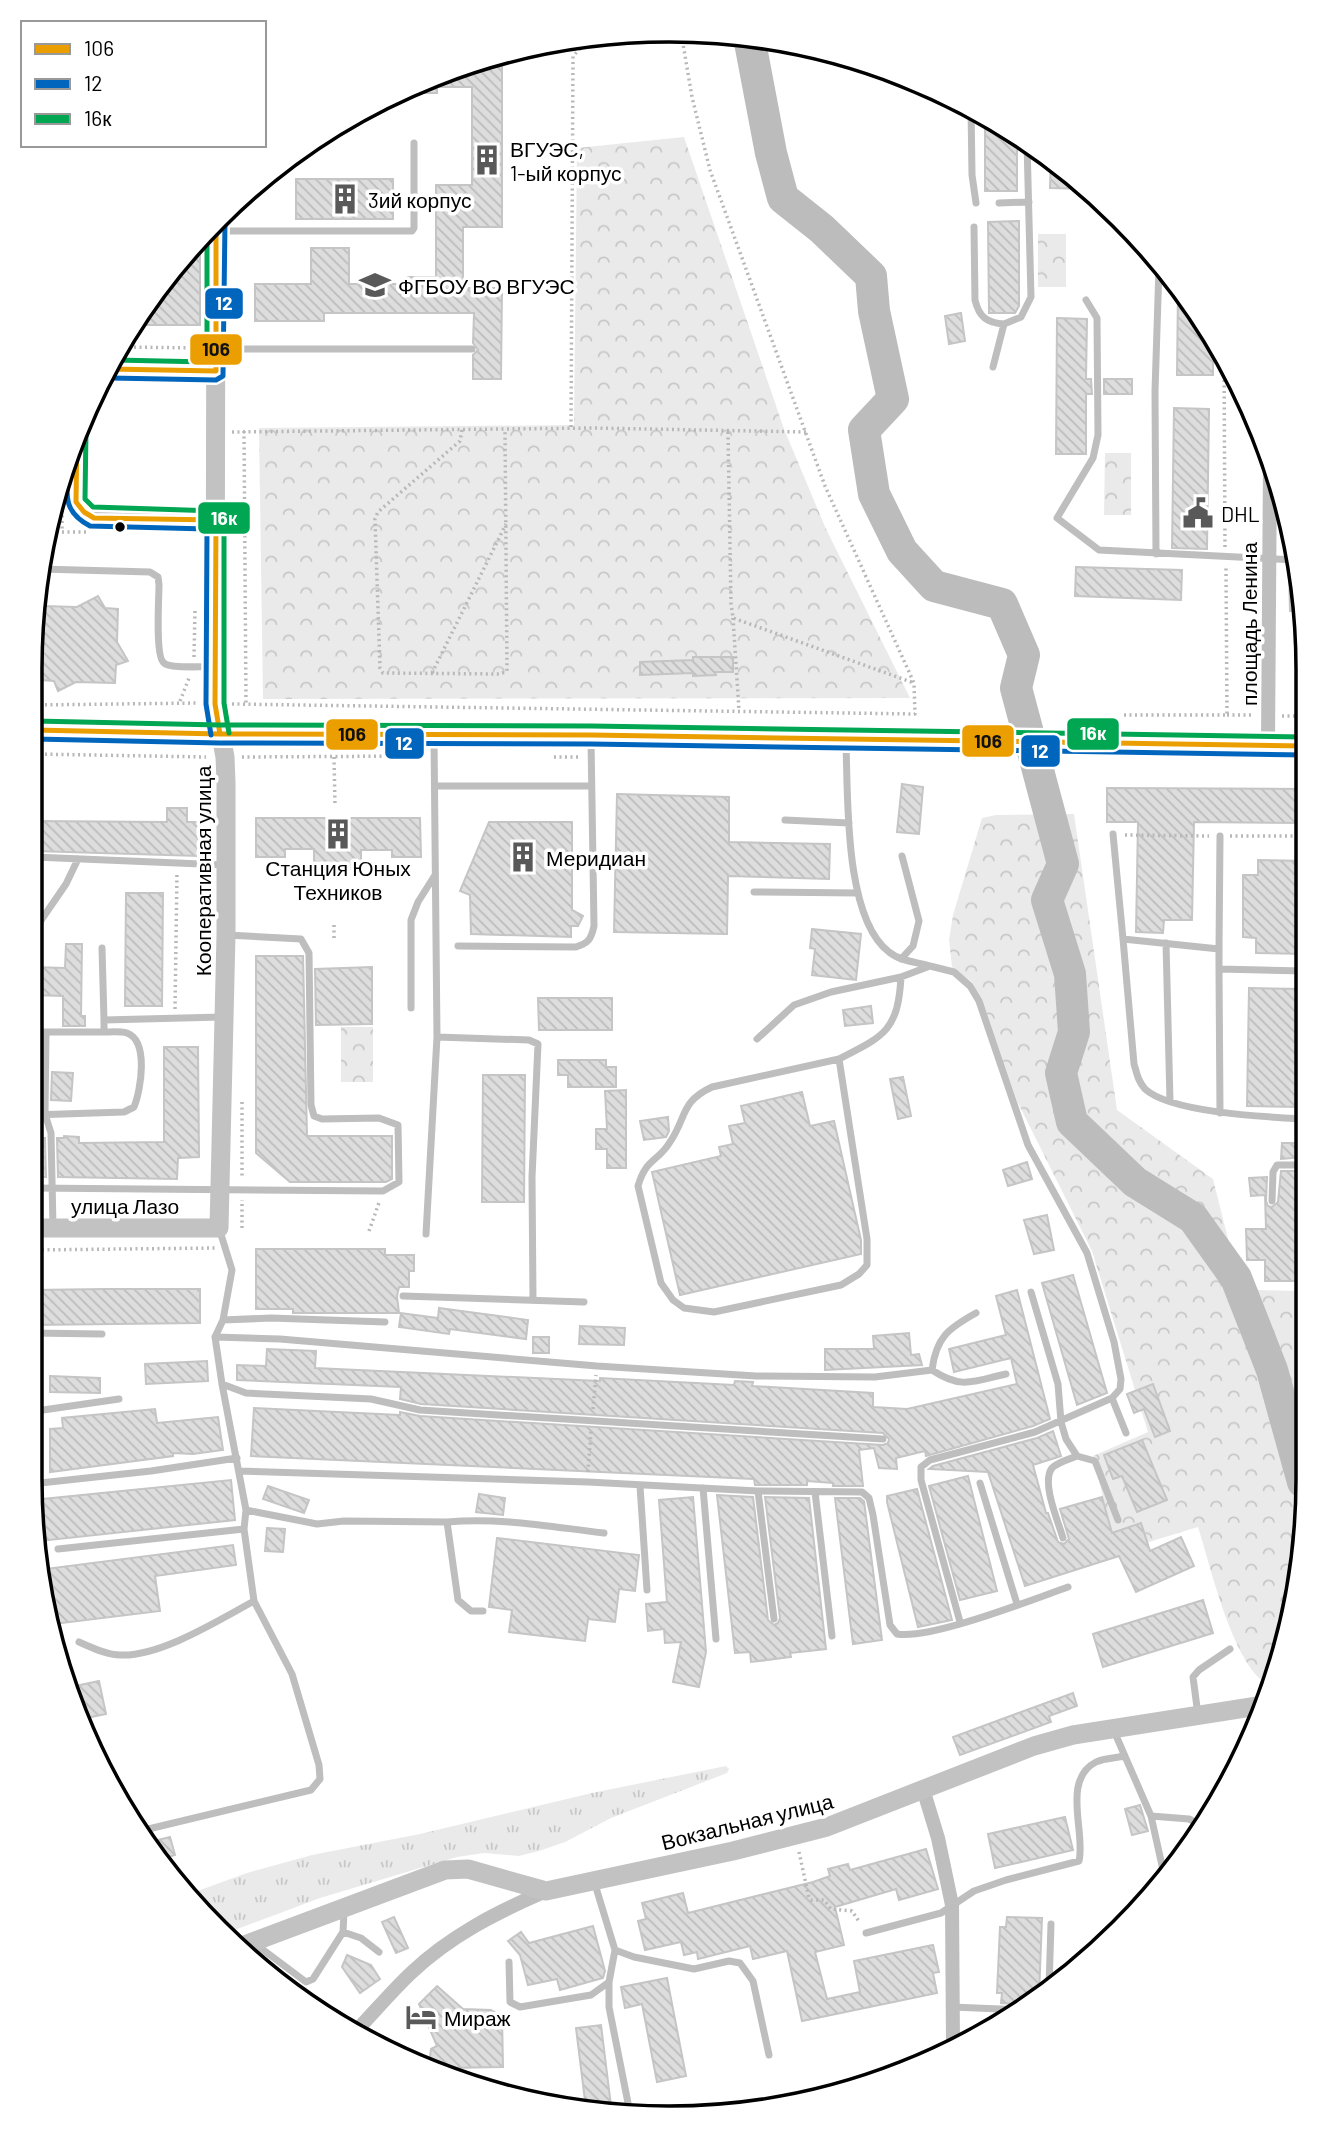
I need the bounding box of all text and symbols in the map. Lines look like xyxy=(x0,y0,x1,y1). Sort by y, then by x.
legend xyxy=(21,21,266,147)
text: 106 xyxy=(84,35,114,60)
text: 12 xyxy=(84,70,103,95)
text: 16к xyxy=(84,105,112,130)
place label: ВГУЭС, 1-ый корпус xyxy=(510,136,622,185)
building icon: ВГУЭС, 1-ый корпус xyxy=(470,143,504,177)
building icon: 3ий корпус xyxy=(328,182,362,216)
place label: 3ий корпус xyxy=(368,187,471,212)
school or university icon: ФГБОУ ВО ВГУЭС xyxy=(358,268,392,302)
place label: ФГБОУ ВО ВГУЭС xyxy=(398,273,575,298)
line badge: 12 xyxy=(204,287,244,320)
text: 12 xyxy=(215,291,233,314)
line badge: 106 xyxy=(189,333,243,366)
text: 106 xyxy=(202,337,230,360)
public building icon: DHL xyxy=(1181,496,1215,530)
line badge: 16к xyxy=(197,501,251,535)
place label: DHL xyxy=(1221,501,1260,526)
text: 16к xyxy=(211,506,238,529)
unlabelled marker xyxy=(113,520,127,534)
street label: площадь Ленина xyxy=(1236,542,1261,706)
line badge: 16к xyxy=(1066,717,1120,751)
line badge: 106 xyxy=(325,718,379,751)
text: 16к xyxy=(1080,721,1107,744)
text: 106 xyxy=(338,722,366,745)
line badge: 106 xyxy=(961,724,1015,758)
line badge: 12 xyxy=(384,727,425,760)
text: 106 xyxy=(974,729,1002,752)
text: 12 xyxy=(395,731,413,754)
line badge: 12 xyxy=(1020,734,1061,768)
text: 12 xyxy=(1031,739,1049,762)
street label: Кооперативная улица xyxy=(190,765,215,976)
building icon: Станция Юных Техников xyxy=(321,817,355,851)
building icon: Меридиан xyxy=(506,840,540,874)
place label: Меридиан xyxy=(546,845,646,870)
place label: Станция Юных Техников xyxy=(265,855,411,904)
street label: улица Лазо xyxy=(71,1193,179,1218)
street label: Вокзальная улица xyxy=(658,1787,836,1854)
hotel icon: Мираж xyxy=(404,2000,438,2034)
place label: Мираж xyxy=(444,2005,511,2030)

